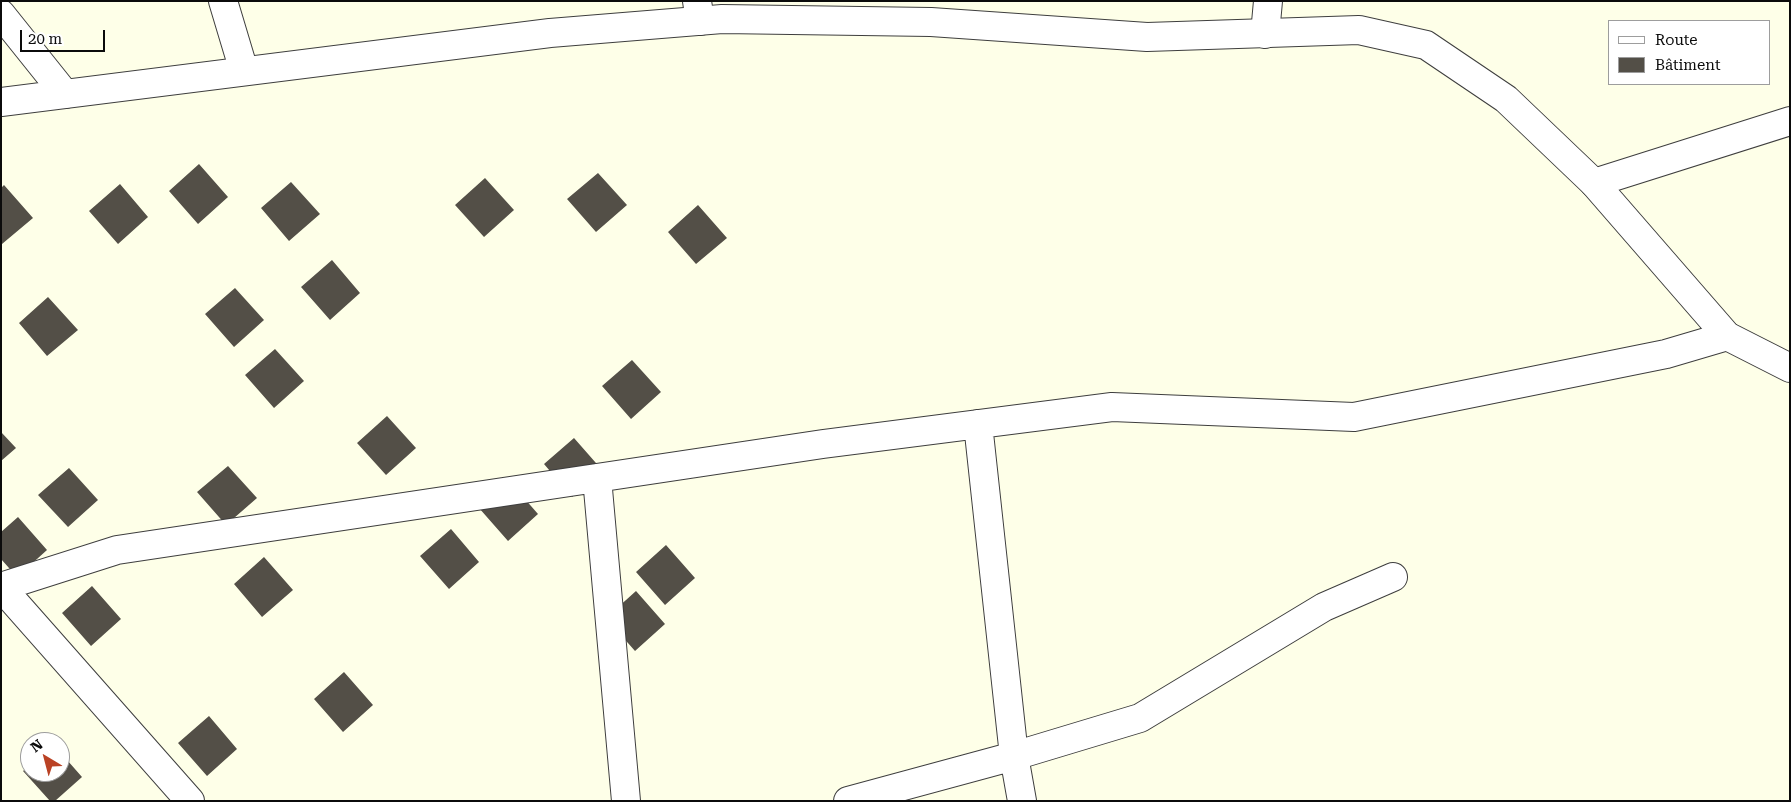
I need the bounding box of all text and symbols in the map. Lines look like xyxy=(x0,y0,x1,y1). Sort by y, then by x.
scale bar xyxy=(22,20,108,52)
legend xyxy=(1608,20,1771,85)
text: 20 m xyxy=(28,30,62,48)
text: Route xyxy=(1655,31,1697,49)
text: Bâtiment xyxy=(1655,56,1721,74)
north arrow xyxy=(20,732,70,782)
text: N xyxy=(27,736,46,755)

